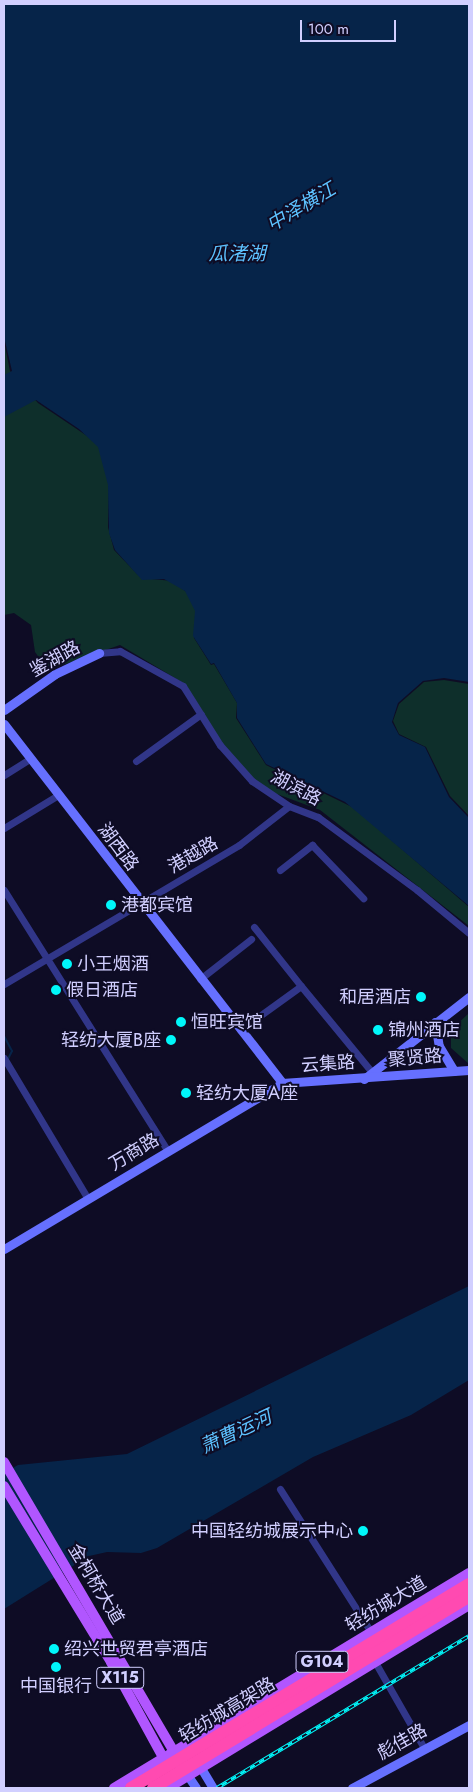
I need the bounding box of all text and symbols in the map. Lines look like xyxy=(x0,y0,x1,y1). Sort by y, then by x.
scale bar xyxy=(303,10,399,42)
text: 100 m xyxy=(308,18,349,40)
water label: 中泽横江 xyxy=(263,178,339,236)
water label: 瓜渚湖 xyxy=(209,243,265,265)
street label: 鉴湖路 xyxy=(26,636,84,682)
street label: 湖滨路 xyxy=(267,766,325,810)
street label: 湖西路 xyxy=(93,819,143,875)
street label: 港越路 xyxy=(164,832,222,878)
place label: 港都宾馆 xyxy=(121,894,193,916)
marker: 港都宾馆 xyxy=(105,899,117,911)
place label: 小王烟酒 xyxy=(77,953,149,975)
marker: 小王烟酒 xyxy=(61,958,73,970)
place label: 假日酒店 xyxy=(66,979,138,1001)
marker: 假日酒店 xyxy=(50,984,62,996)
place label: 和居酒店 xyxy=(339,986,411,1008)
marker: 和居酒店 xyxy=(415,991,427,1003)
place label: 恒旺宾馆 xyxy=(191,1011,263,1033)
marker: 恒旺宾馆 xyxy=(175,1016,187,1028)
place label: 锦州酒店 xyxy=(388,1019,460,1041)
marker: 锦州酒店 xyxy=(372,1024,384,1036)
place label: 轻纺大厦B座 xyxy=(61,1029,161,1051)
marker: 轻纺大厦B座 xyxy=(165,1034,177,1046)
street label: 聚贤路 xyxy=(387,1045,443,1071)
street label: 云集路 xyxy=(300,1051,356,1077)
place label: 轻纺大厦A座 xyxy=(196,1082,298,1104)
marker: 轻纺大厦A座 xyxy=(180,1087,192,1099)
street label: 万商路 xyxy=(105,1129,163,1175)
water label: 萧曹运河 xyxy=(197,1406,275,1458)
place label: 中国轻纺城展示中心 xyxy=(191,1520,353,1542)
marker: 中国轻纺城展示中心 xyxy=(357,1525,369,1537)
street label: 金柯桥大道 xyxy=(64,1540,128,1628)
street label: 轻纺城大道 xyxy=(342,1572,430,1636)
place label: 绍兴世贸君亭酒店 xyxy=(64,1638,208,1660)
marker: 绍兴世贸君亭酒店 xyxy=(48,1643,60,1655)
road number: G104 xyxy=(294,1648,350,1675)
marker: 中国银行 xyxy=(50,1661,62,1673)
road number: X115 xyxy=(95,1665,145,1692)
street label: 轻纺城高架路 xyxy=(175,1673,279,1747)
place label: 中国银行 xyxy=(20,1675,92,1697)
street label: 彪佳路 xyxy=(373,1719,431,1765)

